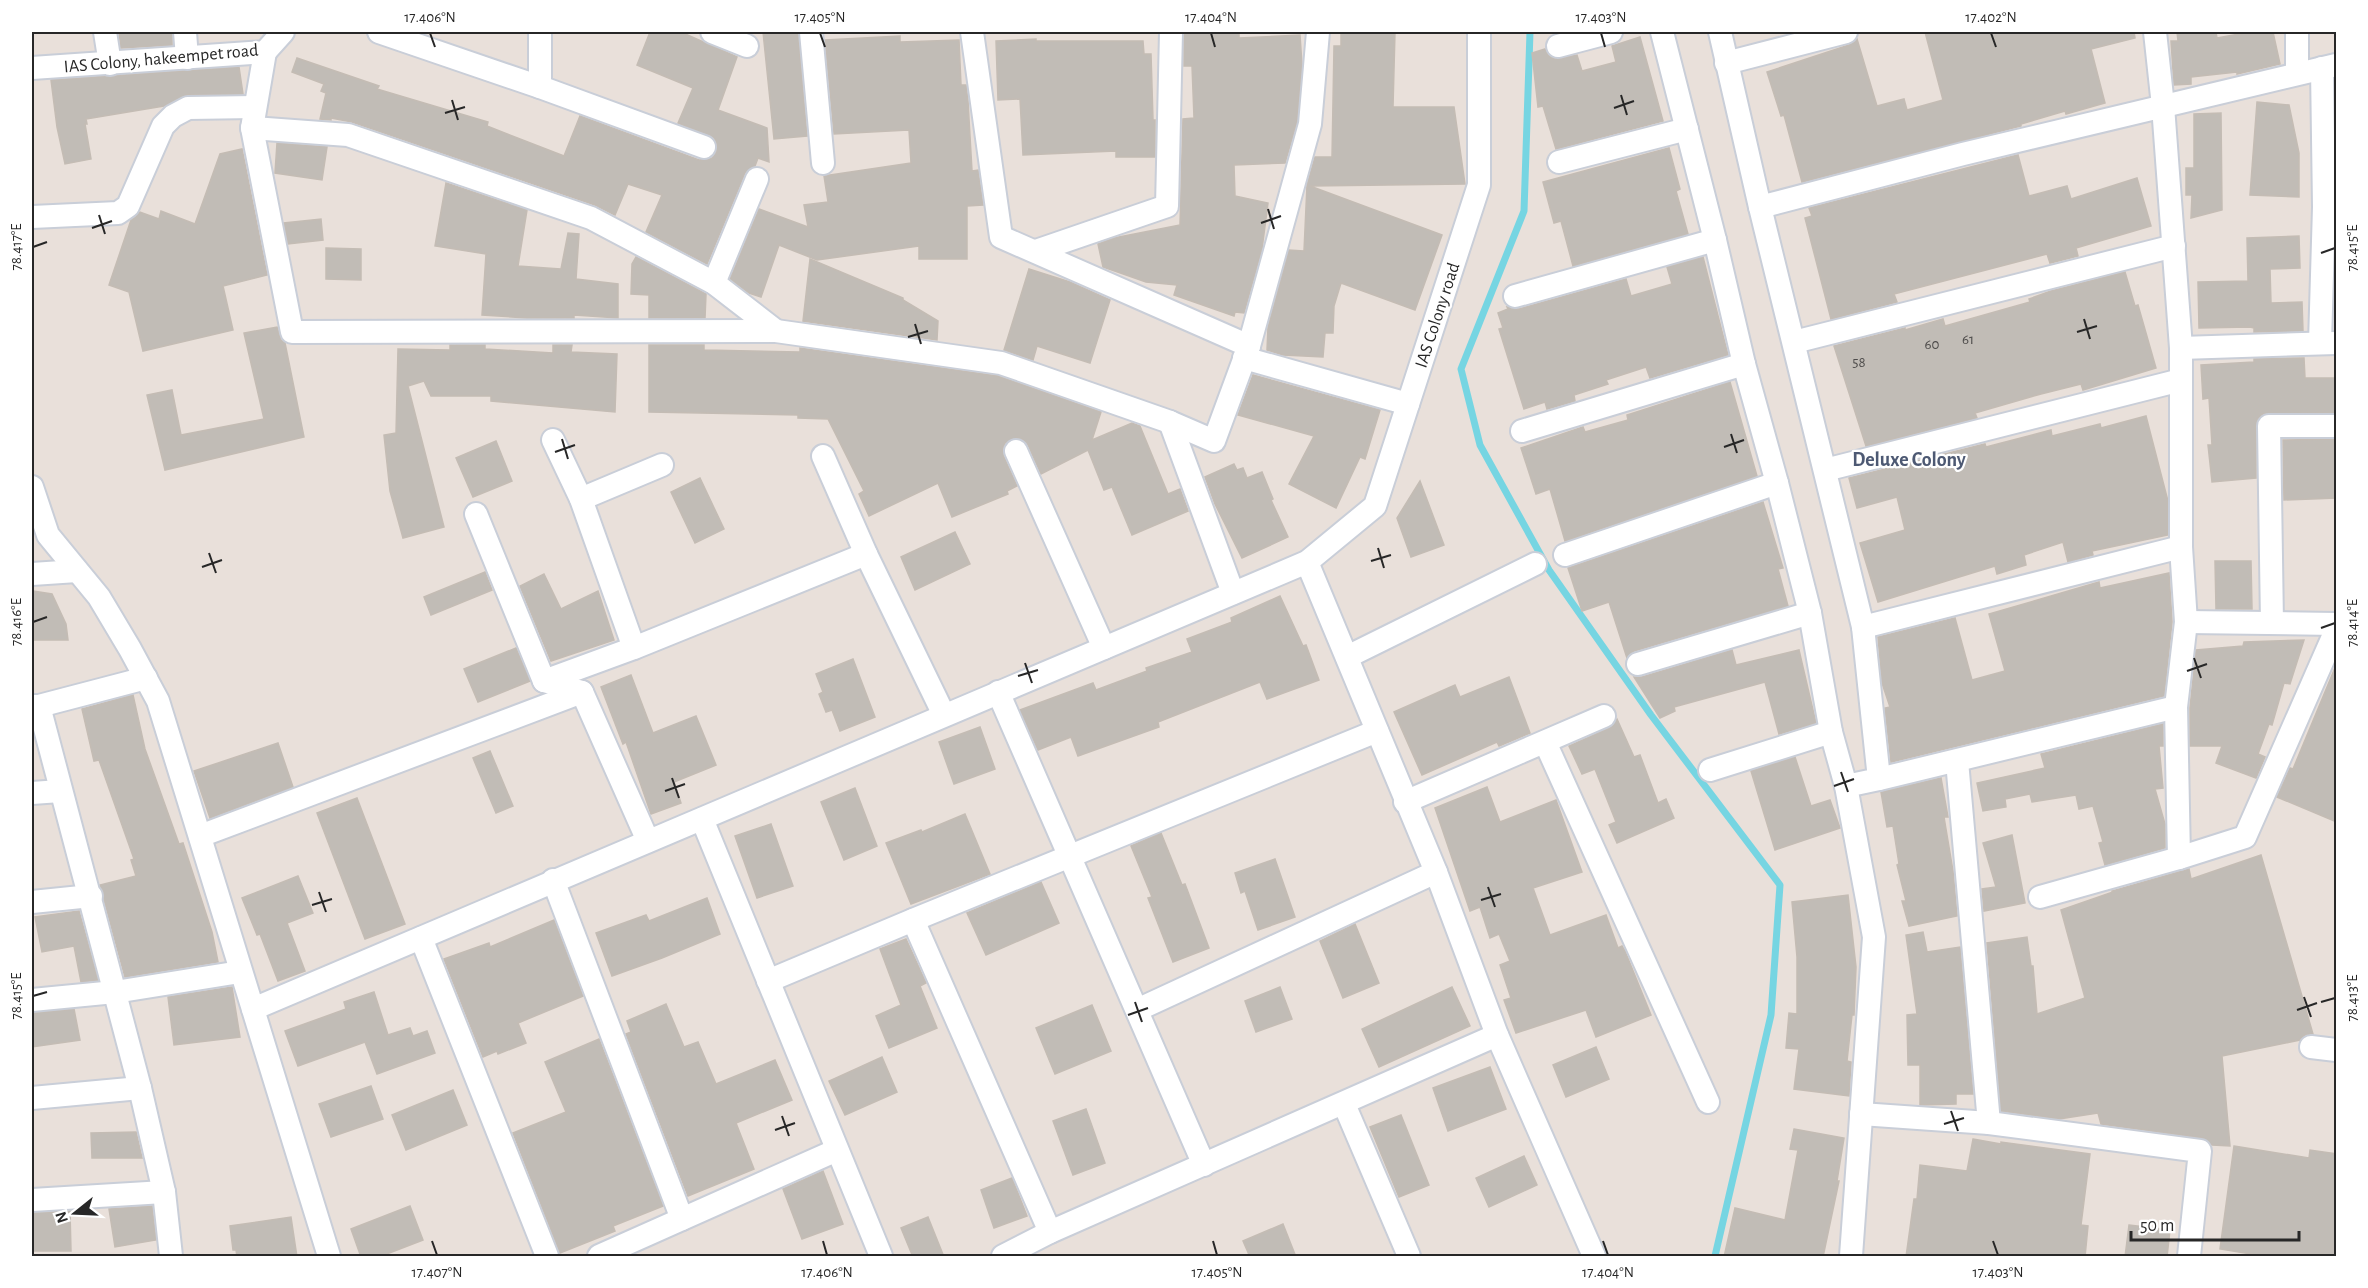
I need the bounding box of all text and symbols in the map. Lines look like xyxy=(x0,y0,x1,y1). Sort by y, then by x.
text: 17.406°N xyxy=(404,10,456,25)
text: 17.405°N xyxy=(795,10,845,25)
text: 17.404°N xyxy=(1185,10,1237,25)
text: 17.403°N xyxy=(1576,10,1626,25)
text: 17.402°N xyxy=(1965,10,2017,25)
street label: IAS Colony, hakeempet road xyxy=(63,42,259,76)
text: 78.417°E xyxy=(9,223,24,271)
text: 78.415°E xyxy=(2345,224,2360,272)
street label: IAS Colony road xyxy=(1412,260,1463,370)
house number: 61 xyxy=(1962,332,1974,347)
house number: 60 xyxy=(1925,337,1940,352)
house number: 58 xyxy=(1852,355,1866,370)
district label: Deluxe Colony xyxy=(1852,450,1966,470)
text: 78.416°E xyxy=(9,598,24,646)
text: 78.414°E xyxy=(2345,599,2360,647)
text: 78.415°E xyxy=(9,972,24,1020)
text: 78.413°E xyxy=(2345,975,2360,1021)
north arrow xyxy=(45,1183,105,1243)
scale bar xyxy=(2131,1204,2299,1242)
text: N xyxy=(52,1210,71,1225)
text: 50 m xyxy=(2140,1217,2174,1235)
text: 17.407°N xyxy=(412,1265,462,1280)
text: 17.406°N xyxy=(801,1265,853,1280)
text: 17.405°N xyxy=(1192,1265,1242,1280)
text: 17.404°N xyxy=(1582,1265,1634,1280)
text: 17.403°N xyxy=(1973,1265,2023,1280)

